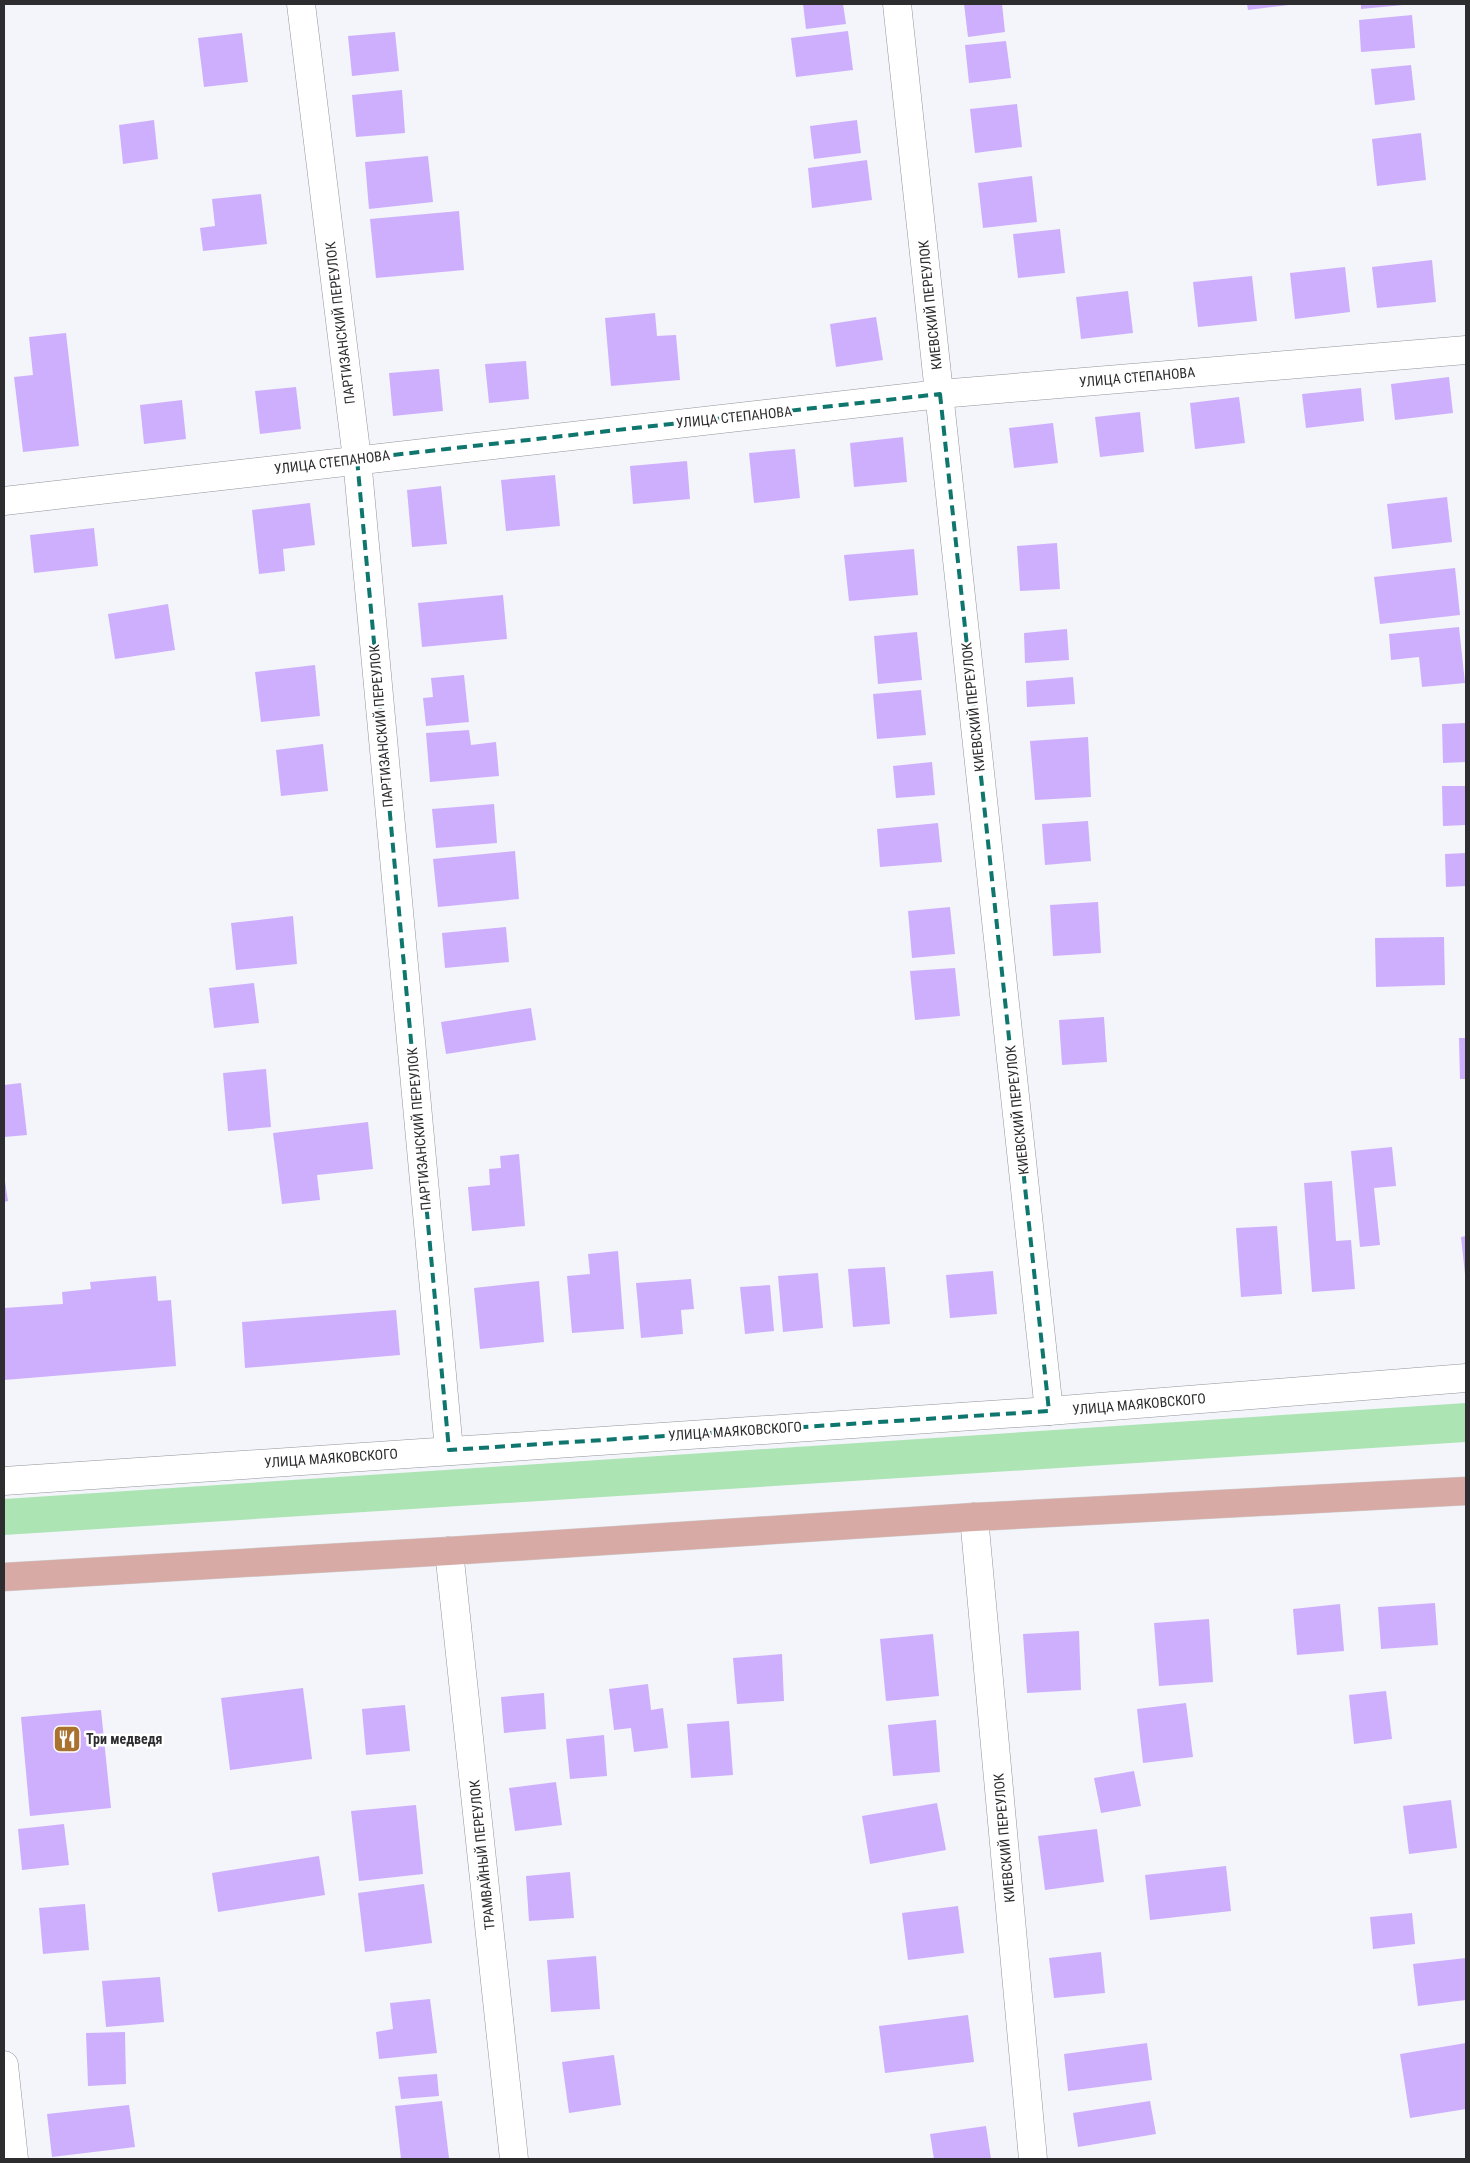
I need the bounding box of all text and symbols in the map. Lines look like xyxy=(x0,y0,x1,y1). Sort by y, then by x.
street label: КИЕВСКИЙ ПЕРЕУЛОК xyxy=(915,239,945,370)
street label: ПАРТИЗАНСКИЙ ПЕРЕУЛОК xyxy=(322,241,358,405)
street label: УЛИЦА СТЕПАНОВА xyxy=(1078,364,1196,390)
street label: УЛИЦА СТЕПАНОВА xyxy=(675,403,793,431)
street label: УЛИЦА СТЕПАНОВА xyxy=(273,447,391,477)
street label: КИЕВСКИЙ ПЕРЕУЛОК xyxy=(958,641,988,772)
street label: ПАРТИЗАНСКИЙ ПЕРЕУЛОК xyxy=(366,644,396,808)
street label: КИЕВСКИЙ ПЕРЕУЛОК xyxy=(1002,1044,1032,1175)
street label: ПАРТИЗАНСКИЙ ПЕРЕУЛОК xyxy=(404,1047,434,1211)
street label: УЛИЦА МАЯКОВСКОГО xyxy=(1072,1390,1206,1418)
street label: УЛИЦА МАЯКОВСКОГО xyxy=(668,1418,802,1444)
street label: УЛИЦА МАЯКОВСКОГО xyxy=(264,1445,398,1471)
restaurant icon: Три медведя xyxy=(52,1724,82,1754)
place label: Три медведя xyxy=(86,1731,163,1747)
street label: КИЕВСКИЙ ПЕРЕУЛОК xyxy=(990,1772,1018,1903)
street label: ТРАМВАЙНЫЙ ПЕРЕУЛОК xyxy=(466,1779,498,1931)

